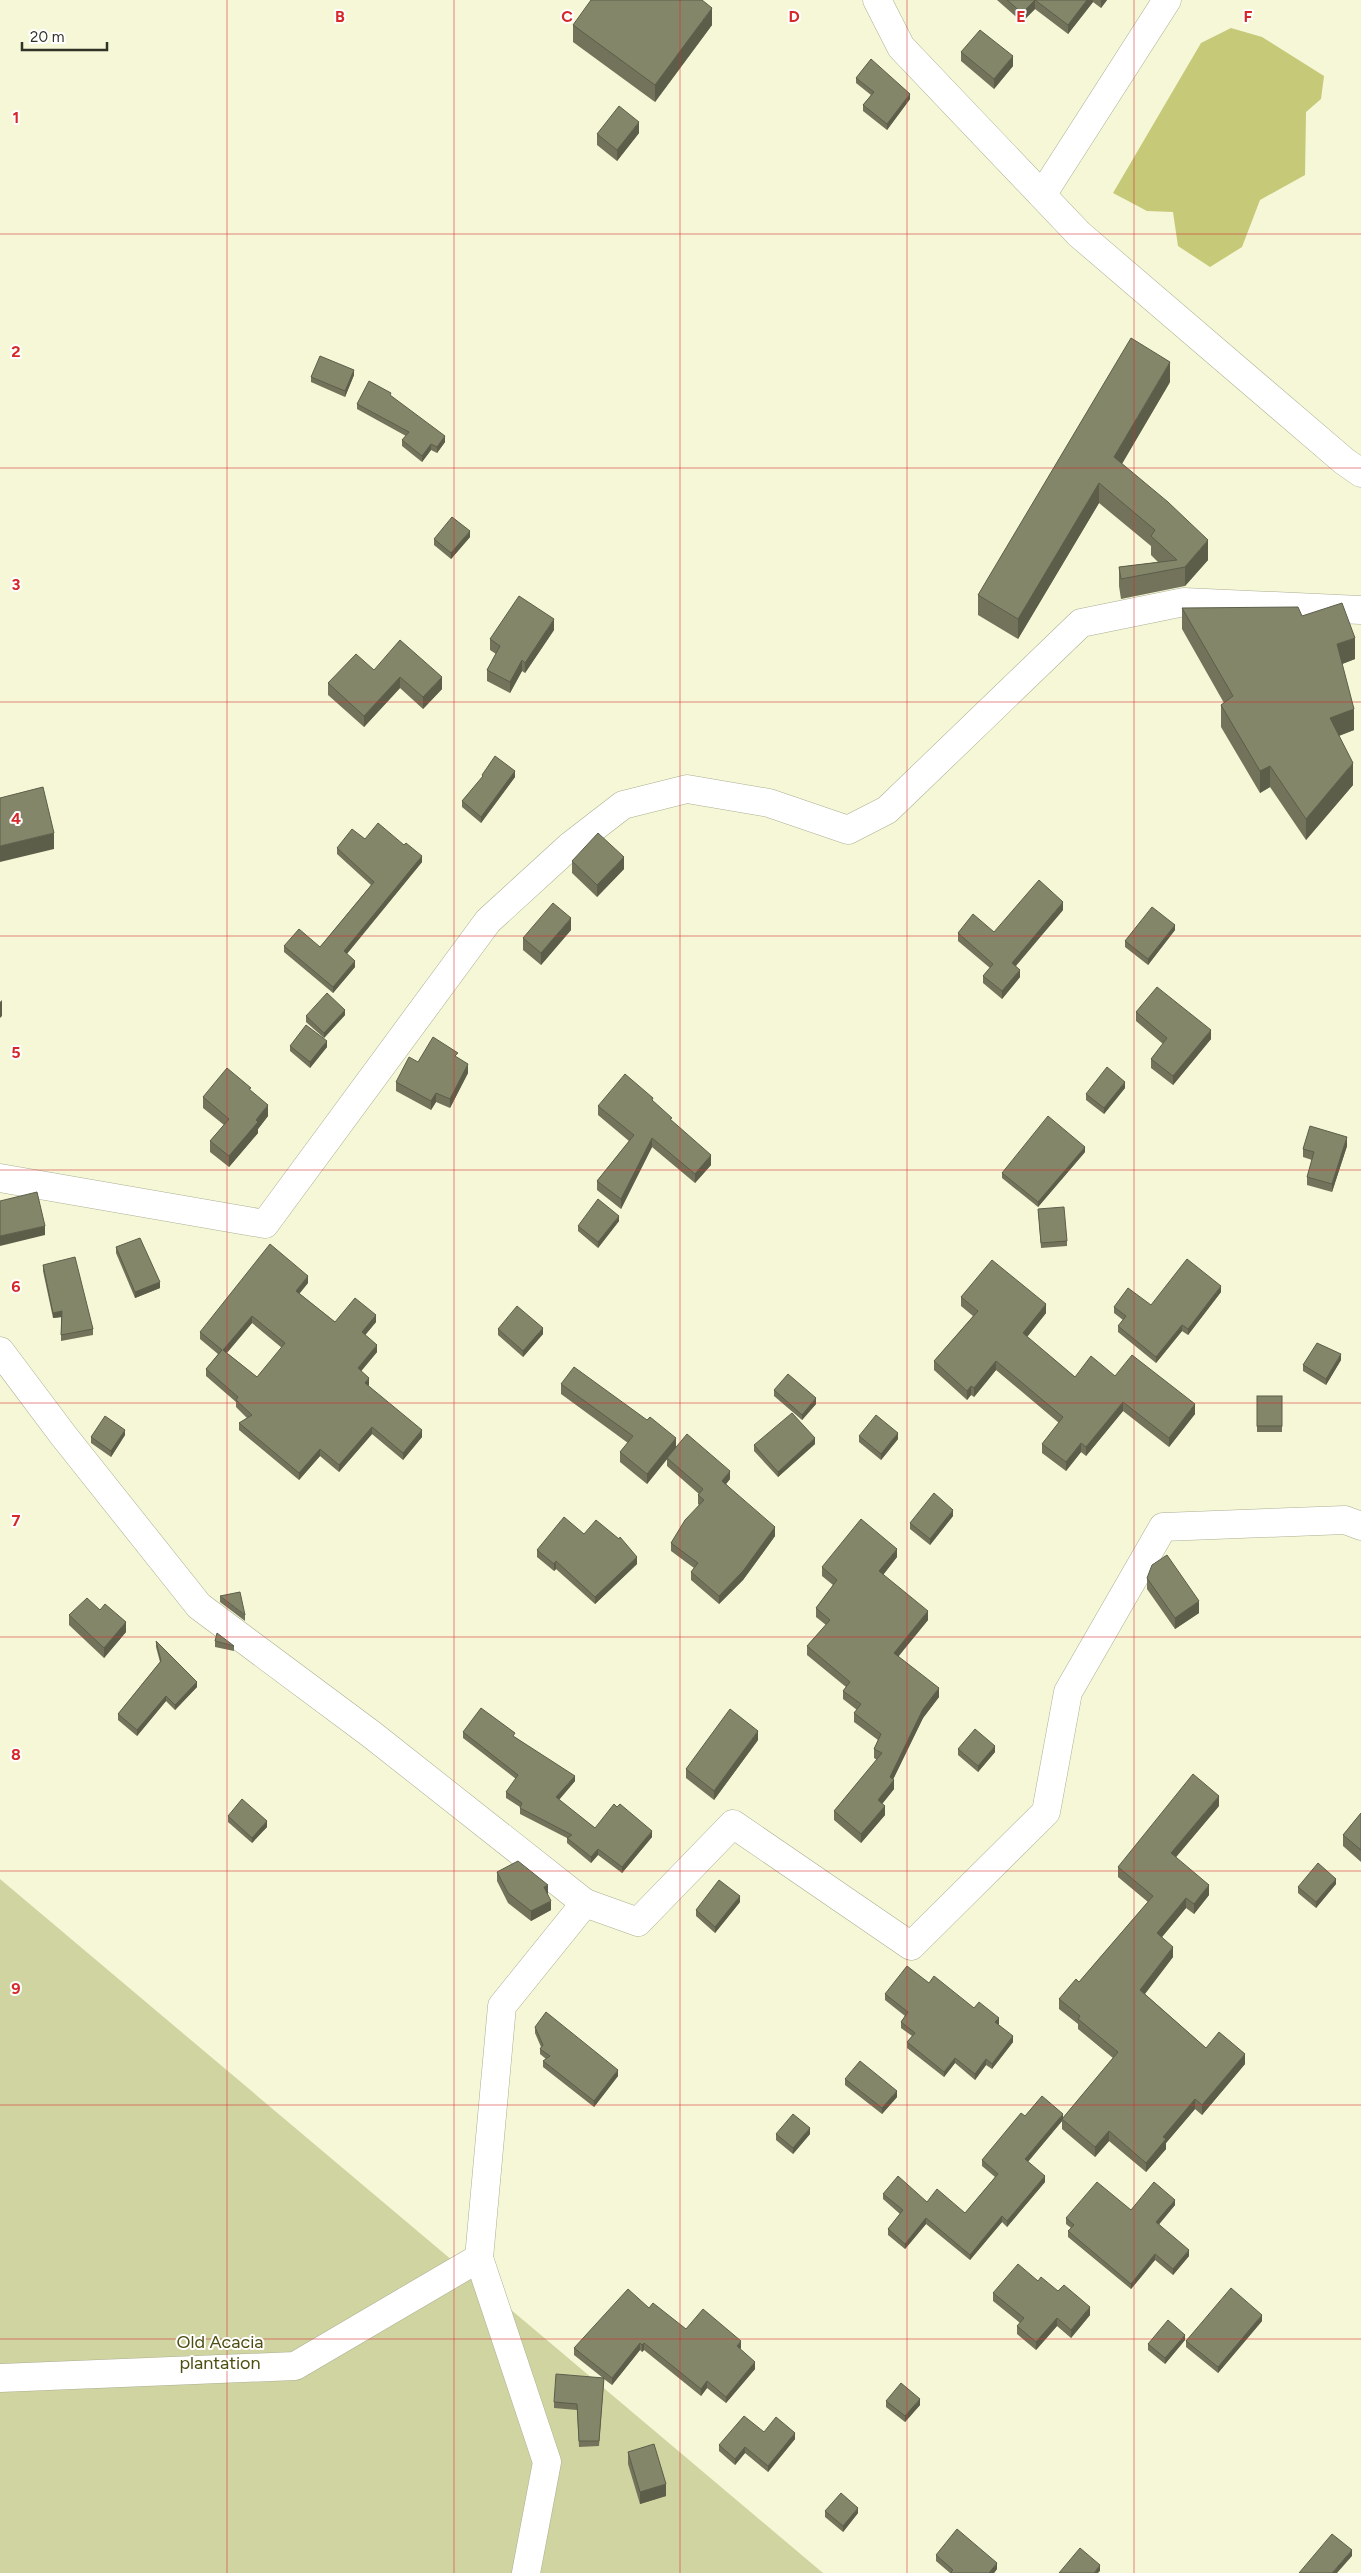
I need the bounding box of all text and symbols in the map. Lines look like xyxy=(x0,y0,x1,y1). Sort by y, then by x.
text: B xyxy=(335,7,345,26)
text: C xyxy=(561,7,573,26)
text: D xyxy=(788,7,800,26)
text: E xyxy=(1016,7,1026,26)
text: F xyxy=(1244,7,1253,26)
scale bar xyxy=(22,20,108,52)
text: 20 m xyxy=(30,28,64,46)
text: 1 xyxy=(13,108,19,127)
text: 2 xyxy=(11,342,21,361)
text: 3 xyxy=(12,575,21,594)
text: 4 xyxy=(11,809,21,828)
text: 5 xyxy=(11,1043,21,1062)
text: 6 xyxy=(11,1277,21,1296)
text: 7 xyxy=(12,1511,21,1530)
text: 8 xyxy=(11,1745,21,1764)
text: 9 xyxy=(11,1979,21,1998)
park label: Old Acacia plantation xyxy=(177,2331,264,2374)

